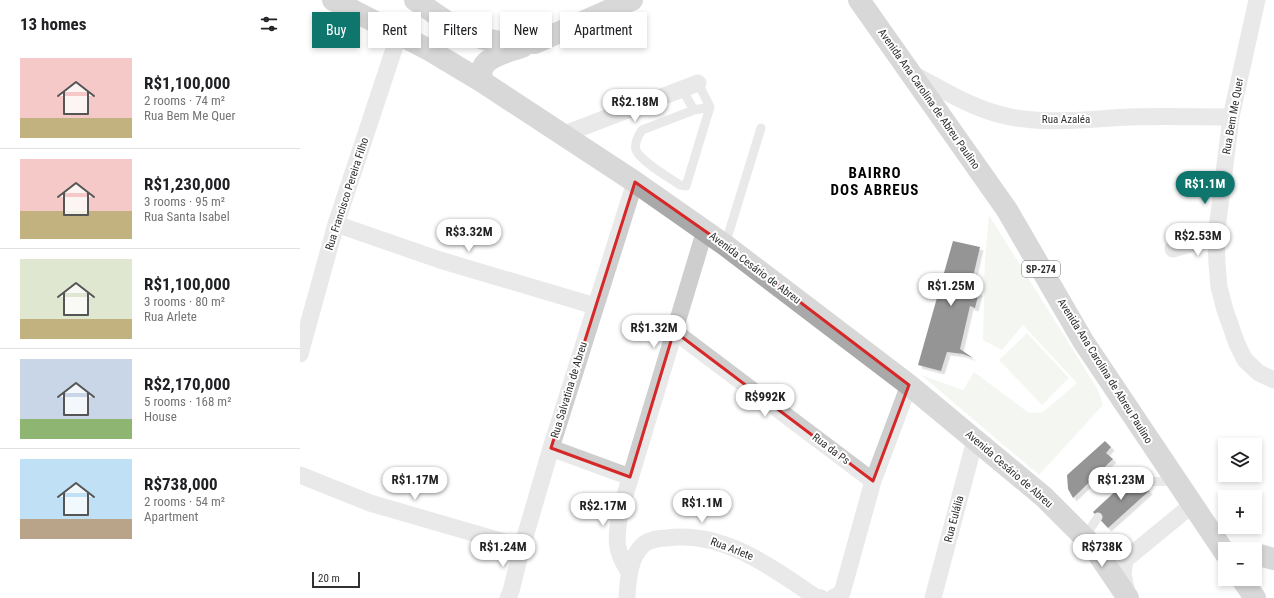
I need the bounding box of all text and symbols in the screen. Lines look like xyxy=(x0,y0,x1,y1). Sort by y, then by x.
chip: Buy xyxy=(312,12,360,48)
chip: Rent xyxy=(368,12,421,48)
chip: Filters xyxy=(429,12,492,48)
chip: New xyxy=(500,12,552,48)
chip: Apartment xyxy=(560,12,647,48)
icon: filters xyxy=(258,13,280,35)
text: 13 homes xyxy=(20,14,86,34)
street label: Avenida Ana Carolina de Abreu Paulino xyxy=(875,26,983,172)
text: R$1,100,000 xyxy=(144,73,230,93)
icon: home xyxy=(52,74,100,122)
street label: Rua Bem Me Quer xyxy=(1220,76,1246,155)
pin: R$2.18M xyxy=(598,89,672,123)
text: 2 rooms · 74 m² xyxy=(144,93,225,108)
text: R$2.18M xyxy=(611,94,659,109)
text: Rua Bem Me Quer xyxy=(144,108,235,123)
street label: Rua Azaléa xyxy=(1042,113,1090,126)
street label: Rua Francisco Pereira Filho xyxy=(323,136,372,252)
district label: BAIRRO DOS ABREUS xyxy=(831,164,919,199)
pin: R$1.1M xyxy=(1172,171,1238,205)
text: R$1,230,000 xyxy=(144,174,230,194)
icon: home xyxy=(52,175,100,223)
text: R$1.1M xyxy=(1185,176,1225,191)
text: 3 rooms · 95 m² xyxy=(144,194,225,209)
text: Rua Santa Isabel xyxy=(144,209,230,224)
pin: R$3.32M xyxy=(432,219,506,253)
pin: R$2.53M xyxy=(1161,223,1235,257)
text: R$3.32M xyxy=(445,224,493,239)
text: R$2.53M xyxy=(1174,228,1222,243)
street label: Avenida Cesário de Abreu xyxy=(707,229,803,307)
road number: SP-274 xyxy=(1022,261,1060,277)
pin: R$1.25M xyxy=(914,273,988,307)
text: R$1,100,000 xyxy=(144,274,230,294)
icon: home xyxy=(52,275,100,323)
text: R$1.25M xyxy=(927,278,975,293)
text: 3 rooms · 80 m² xyxy=(144,294,225,309)
street label: Avenida Ana Carolina de Abreu Paulino xyxy=(1055,296,1155,446)
text: Rua Arlete xyxy=(144,309,197,324)
pin: R$1.32M xyxy=(617,315,691,349)
text: R$1.32M xyxy=(630,320,678,335)
street label: Rua Salvatina de Abreu xyxy=(548,340,590,440)
text: R$2,170,000 xyxy=(144,374,230,394)
icon: home xyxy=(52,375,100,423)
pin: R$992K xyxy=(732,384,798,418)
text: R$992K xyxy=(745,389,785,404)
text: 5 rooms · 168 m² xyxy=(144,394,231,409)
text: House xyxy=(144,409,177,424)
street label: Avenida Cesário de Abreu xyxy=(963,428,1055,510)
street label: Rua da Ps xyxy=(810,431,852,467)
map controls xyxy=(1218,438,1262,586)
button: layers xyxy=(1218,438,1262,482)
pin: R$1.17M xyxy=(378,467,452,501)
pin: R$1.23M xyxy=(1084,467,1158,501)
text: R$1.17M xyxy=(391,472,439,487)
text: R$1.23M xyxy=(1097,472,1145,487)
text: R$738,000 xyxy=(144,474,218,494)
icon: home xyxy=(52,475,100,523)
pin: R$1.1M xyxy=(669,490,735,524)
button: + xyxy=(1218,490,1262,534)
pin: R$2.17M xyxy=(566,493,640,527)
text: 2 rooms · 54 m² xyxy=(144,494,225,509)
street label: Rua Eulália xyxy=(942,494,966,544)
text: R$1.1M xyxy=(682,495,722,510)
text: R$2.17M xyxy=(579,498,627,513)
text: Apartment xyxy=(144,509,198,524)
pin: R$1.24M xyxy=(466,534,540,568)
pin: R$738K xyxy=(1069,534,1135,568)
street label: Rua Arlete xyxy=(709,535,755,563)
text: R$1.24M xyxy=(479,539,527,554)
text: R$738K xyxy=(1082,539,1122,554)
button: − xyxy=(1218,542,1262,586)
scale bar xyxy=(312,570,360,589)
text: 20 m xyxy=(318,572,340,585)

